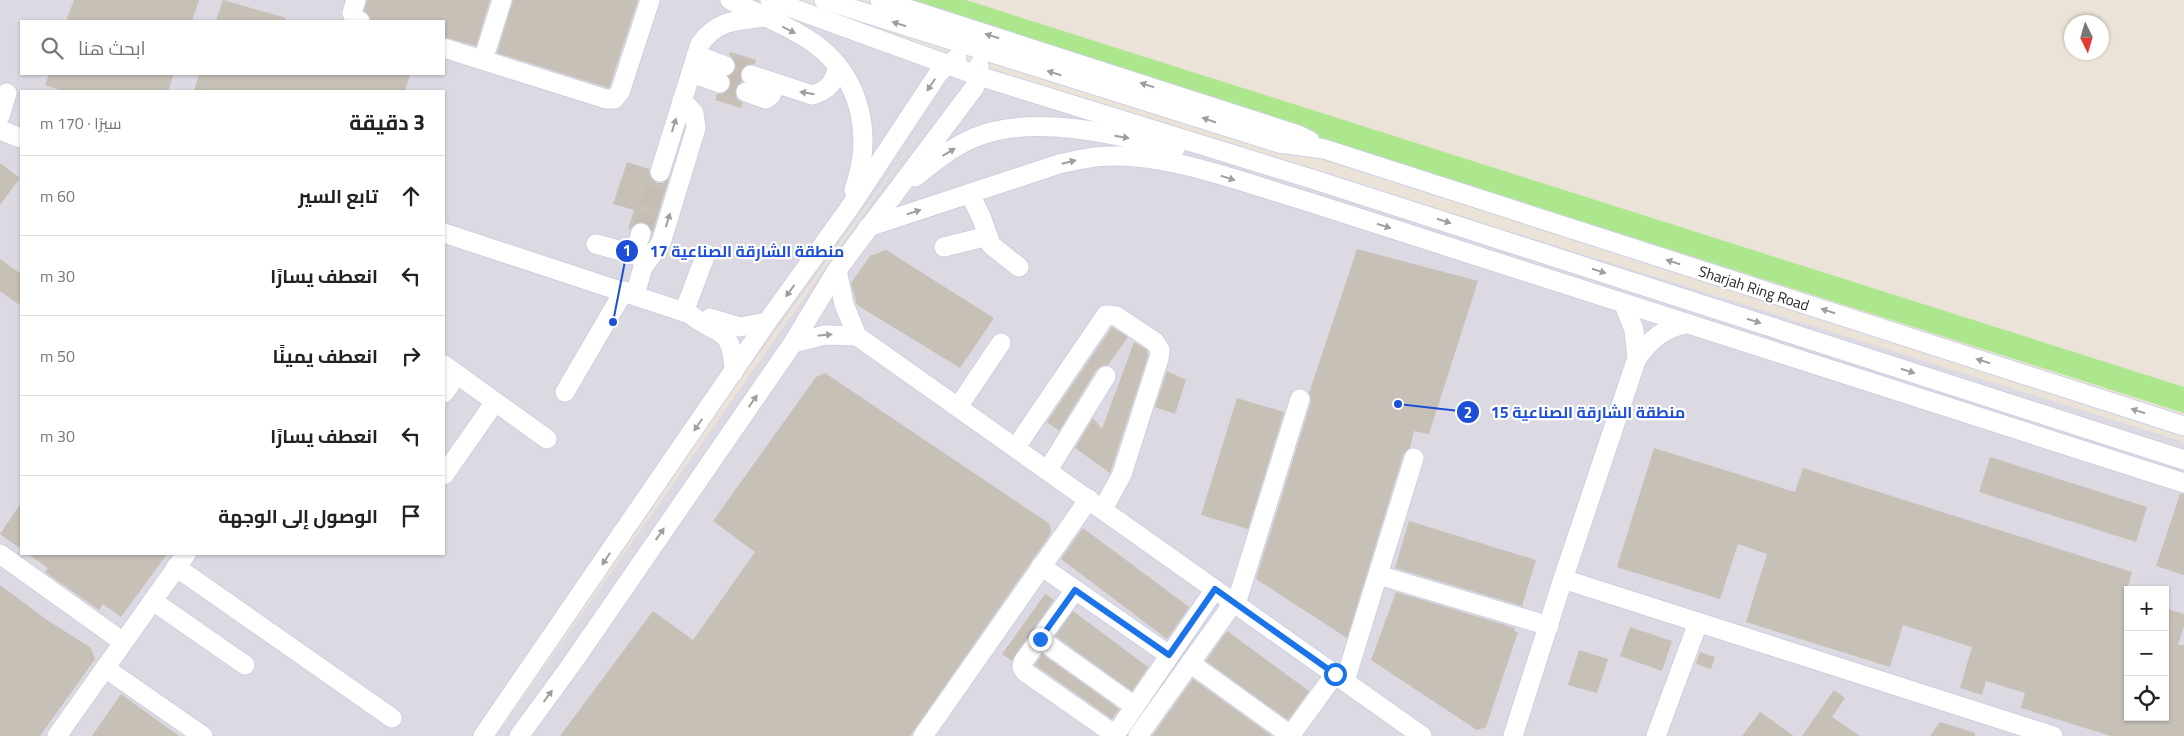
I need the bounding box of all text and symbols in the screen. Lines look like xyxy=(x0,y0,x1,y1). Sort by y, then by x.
north arrow xyxy=(2064,15,2109,60)
search box xyxy=(20,20,445,75)
one-way arrow xyxy=(891,20,906,27)
one-way arrow xyxy=(782,26,797,34)
one-way arrow xyxy=(984,32,999,40)
text: ابحث هنا xyxy=(78,33,146,62)
icon: search xyxy=(38,34,66,62)
one-way arrow xyxy=(1046,68,1061,76)
one-way arrow xyxy=(926,78,936,92)
one-way arrow xyxy=(1139,81,1154,89)
one-way arrow xyxy=(798,89,814,97)
text: 3 دقيقة xyxy=(349,106,425,138)
text: سيرًا · 170 m xyxy=(40,111,121,135)
one-way arrow xyxy=(1201,116,1216,124)
one-way arrow xyxy=(671,118,679,133)
one-way arrow xyxy=(1115,134,1131,142)
one-way arrow xyxy=(942,148,955,157)
one-way arrow xyxy=(1061,158,1076,166)
one-way arrow xyxy=(1221,174,1236,182)
text: تابع السير xyxy=(298,181,378,210)
icon: ahead xyxy=(397,182,425,210)
text: 60 m xyxy=(40,184,75,208)
one-way arrow xyxy=(907,208,922,215)
one-way arrow xyxy=(665,212,673,227)
one-way arrow xyxy=(1437,218,1452,226)
one-way arrow xyxy=(1376,223,1391,231)
callout: منطقة الشارقة الصناعية 17 xyxy=(615,236,854,267)
text: 1 xyxy=(623,239,631,262)
text: منطقة الشارقة الصناعية 17 xyxy=(650,239,844,263)
one-way arrow xyxy=(1666,257,1681,265)
street label: Sharjah Ring Road xyxy=(1696,259,1812,317)
text: انعطف يسارًا xyxy=(270,261,378,290)
icon: left xyxy=(397,262,425,290)
text: 30 m xyxy=(40,264,75,288)
one-way arrow xyxy=(1592,267,1607,275)
one-way arrow xyxy=(784,284,795,297)
one-way arrow xyxy=(1820,307,1835,315)
one-way arrow xyxy=(1746,318,1761,325)
one-way arrow xyxy=(817,331,833,339)
text: انعطف يمينًا xyxy=(273,341,378,370)
icon: right xyxy=(397,342,425,370)
text: 50 m xyxy=(40,344,75,368)
one-way arrow xyxy=(1975,357,1990,365)
one-way arrow xyxy=(1901,367,1916,375)
one-way arrow xyxy=(748,394,758,407)
callout: منطقة الشارقة الصناعية 15 xyxy=(1456,397,1696,428)
text: منطقة الشارقة الصناعية 15 xyxy=(1491,400,1685,424)
text: 2 xyxy=(1464,401,1472,424)
one-way arrow xyxy=(2130,406,2145,414)
one-way arrow xyxy=(693,418,703,431)
text: انعطف يسارًا xyxy=(270,421,378,450)
icon: left xyxy=(397,422,425,450)
text: 30 m xyxy=(40,424,75,448)
text: الوصول إلى الوجهة xyxy=(218,501,378,530)
icon: arrive xyxy=(397,502,425,530)
one-way arrow xyxy=(655,527,665,541)
one-way arrow xyxy=(601,552,611,566)
map controls xyxy=(2124,586,2169,721)
button: + xyxy=(2124,586,2169,631)
route end xyxy=(1029,628,1052,651)
button: − xyxy=(2124,631,2169,676)
route start xyxy=(1324,663,1347,686)
button: locate xyxy=(2124,676,2169,721)
one-way arrow xyxy=(543,690,553,703)

